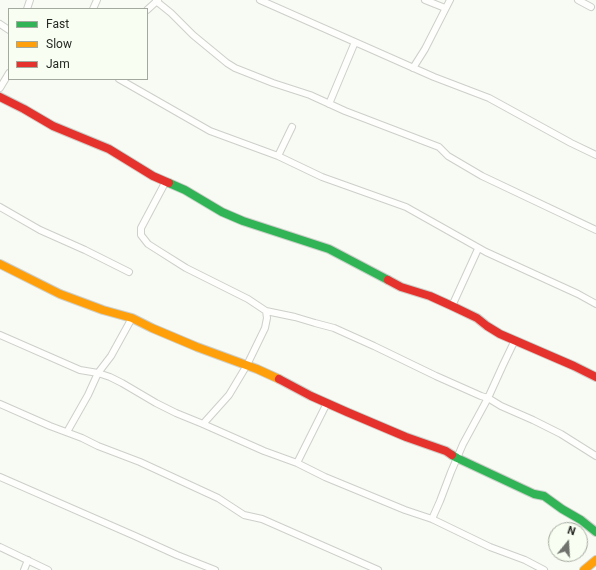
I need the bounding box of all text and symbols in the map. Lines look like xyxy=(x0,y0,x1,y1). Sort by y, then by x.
legend xyxy=(8,8,148,80)
text: Fast xyxy=(46,17,69,31)
text: Slow xyxy=(46,37,72,51)
text: Jam xyxy=(46,57,70,71)
north arrow xyxy=(548,522,588,562)
text: N xyxy=(566,524,577,538)

